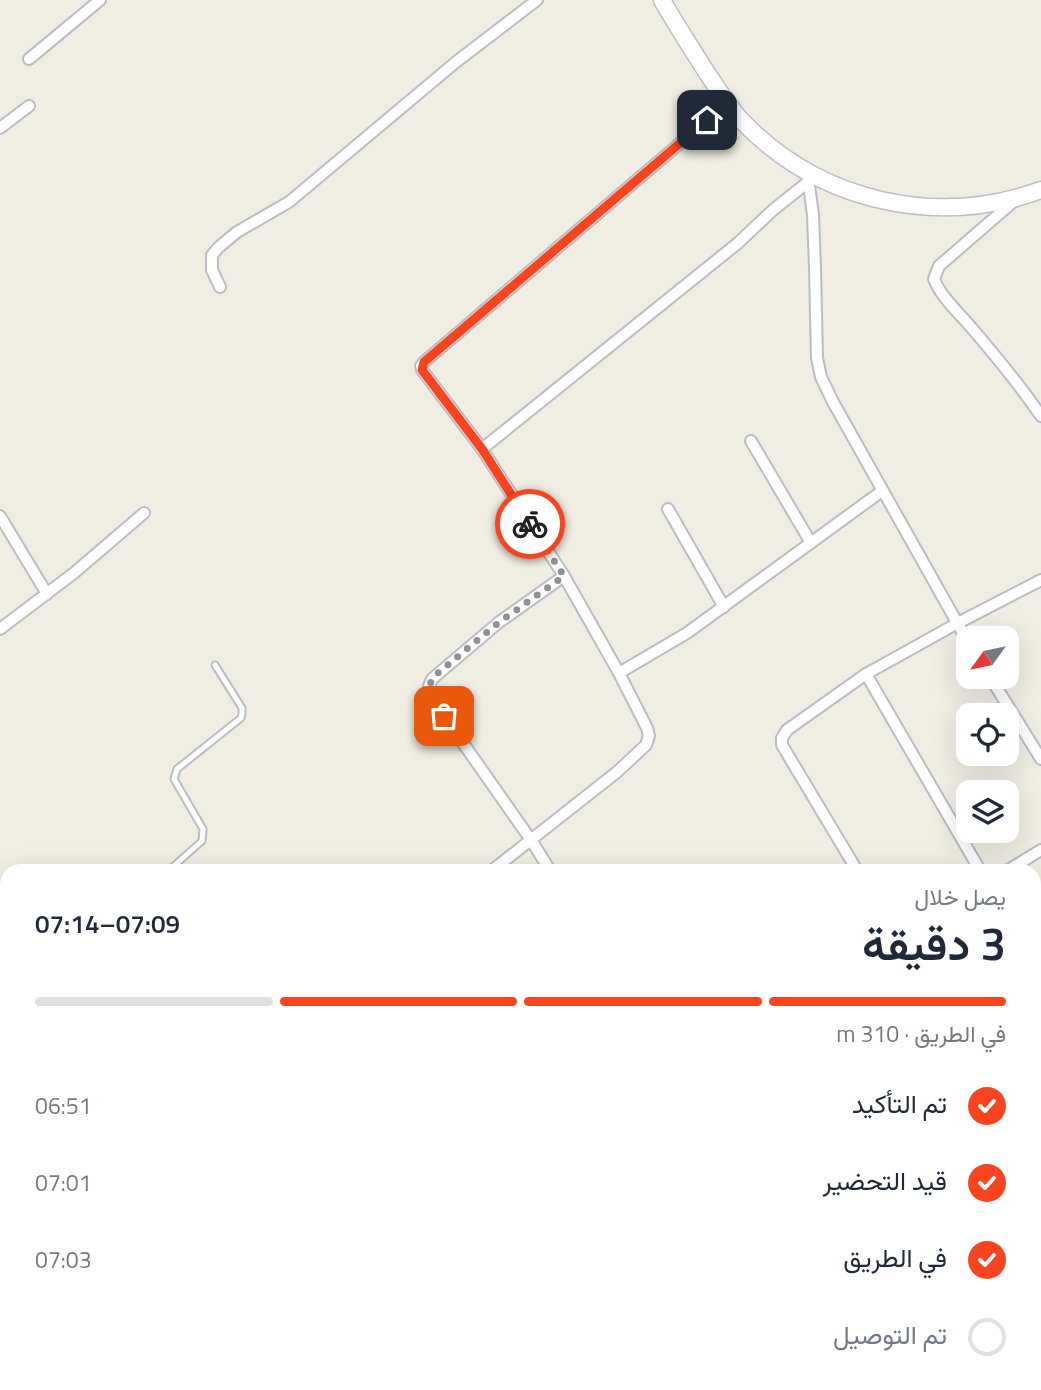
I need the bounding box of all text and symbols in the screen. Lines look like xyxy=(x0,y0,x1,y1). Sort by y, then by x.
pin xyxy=(677,90,737,150)
icon: home xyxy=(688,101,726,139)
courier xyxy=(495,489,565,559)
icon: bike xyxy=(511,505,549,543)
north arrow xyxy=(956,626,1018,690)
map controls xyxy=(956,626,1019,843)
pin xyxy=(414,686,474,746)
icon: bag xyxy=(425,697,463,735)
button: locate xyxy=(956,703,1019,766)
button: layers xyxy=(956,780,1019,843)
text: يصل خلال xyxy=(915,879,1006,914)
text: 07:09–07:14 xyxy=(35,904,180,943)
text: 3 دقيقة xyxy=(862,908,1006,978)
text: في الطريق · 310 m xyxy=(836,1016,1006,1051)
text: تم التأكيد xyxy=(852,1084,947,1123)
icon: check xyxy=(968,1087,1006,1125)
text: 06:51 xyxy=(35,1088,92,1123)
text: قيد التحضير xyxy=(823,1161,947,1200)
icon: check xyxy=(968,1164,1006,1202)
text: 07:01 xyxy=(35,1165,92,1200)
text: في الطريق xyxy=(843,1238,947,1277)
icon: check xyxy=(968,1241,1006,1279)
text: 07:03 xyxy=(35,1242,92,1277)
text: تم التوصيل xyxy=(833,1315,947,1354)

